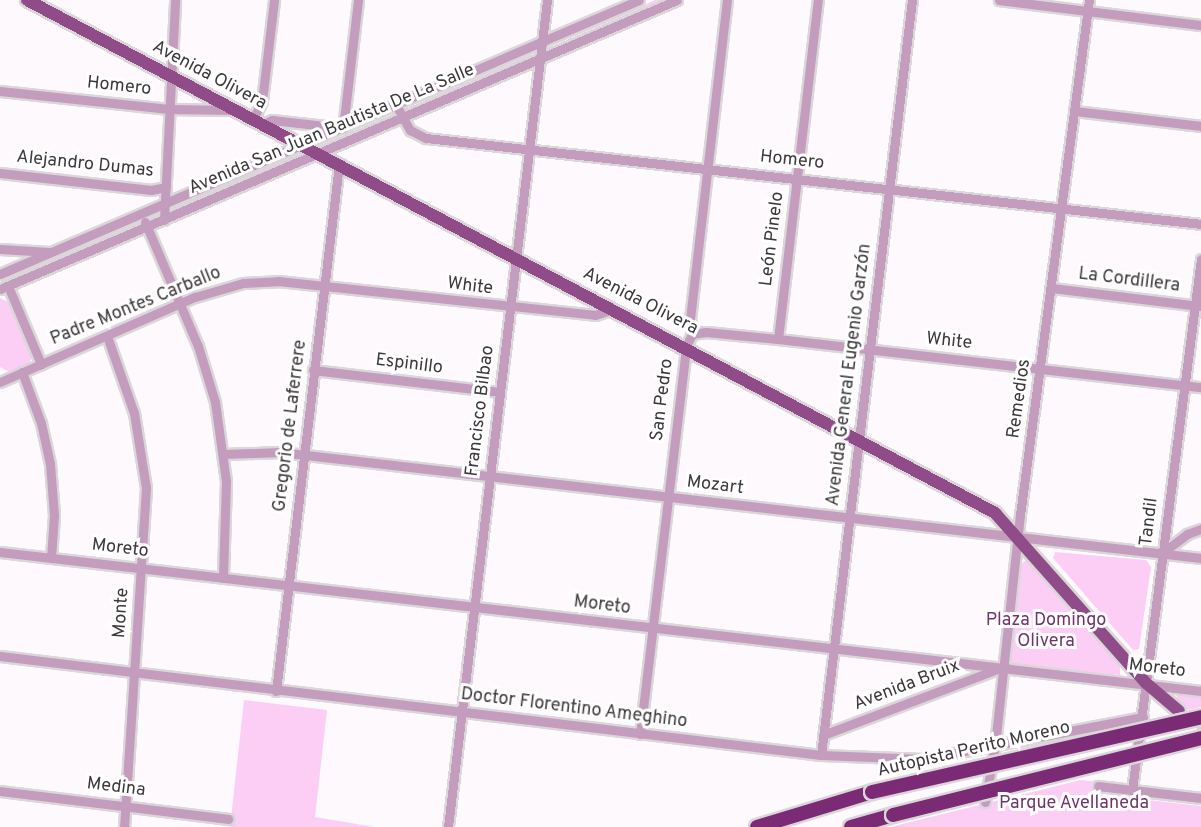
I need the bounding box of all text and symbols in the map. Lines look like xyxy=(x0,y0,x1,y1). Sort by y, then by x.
street label: Avenida Olivera xyxy=(148,37,270,115)
street label: Avenida San Juan Bautista De La Salle xyxy=(186,60,478,200)
street label: Homero xyxy=(86,73,152,101)
street label: Alejandro Dumas xyxy=(15,147,155,183)
street label: Homero xyxy=(759,147,825,175)
street label: León Pinelo xyxy=(756,190,790,288)
street label: Avenida General Eugenio Garzón xyxy=(823,243,877,507)
street label: Padre Montes Carballo xyxy=(48,263,224,351)
street label: Avenida Olivera xyxy=(579,264,701,340)
street label: La Cordillera xyxy=(1077,264,1181,298)
street label: White xyxy=(446,273,494,301)
street label: White xyxy=(925,329,973,355)
street label: Gregorio de Laferrere xyxy=(270,339,312,513)
street label: Francisco Bilbao xyxy=(462,344,500,478)
street label: Espinillo xyxy=(374,350,444,380)
street label: San Pedro xyxy=(647,358,679,442)
street label: Remedios xyxy=(1004,358,1036,440)
street label: Mozart xyxy=(685,472,745,500)
street label: Tandil xyxy=(1136,496,1164,548)
street label: Moreto xyxy=(90,535,150,563)
street label: Monte xyxy=(109,587,135,639)
street label: Moreto xyxy=(572,592,632,620)
park label: Plaza Domingo Olivera xyxy=(986,611,1106,654)
street label: Moreto xyxy=(1127,655,1187,683)
street label: Avenida Bruix xyxy=(851,656,963,716)
street label: Doctor Florentino Ameghino xyxy=(459,684,689,734)
street label: Autopista Perito Moreno xyxy=(876,717,1072,783)
street label: Medina xyxy=(85,774,147,802)
park label: Parque Avellaneda xyxy=(999,793,1149,815)

